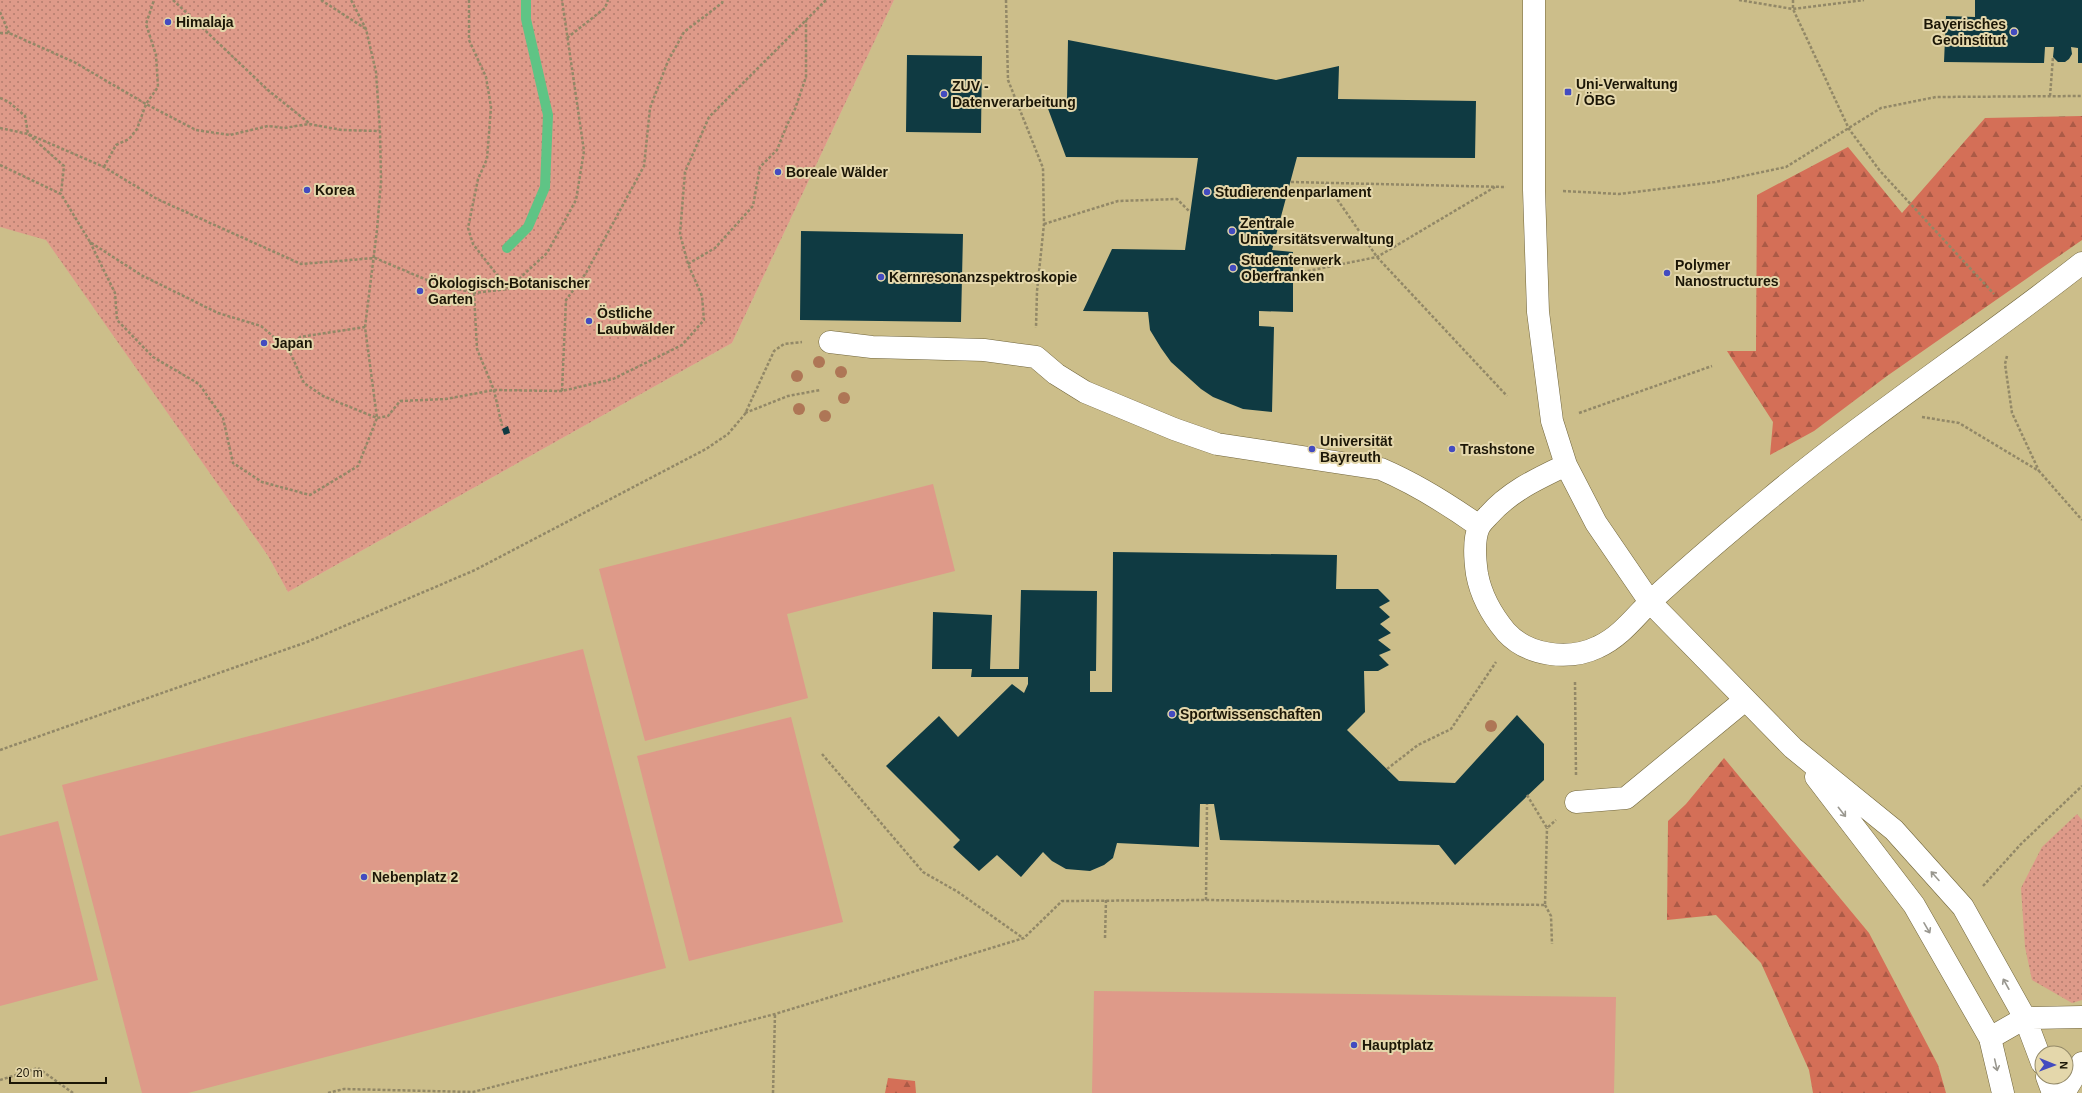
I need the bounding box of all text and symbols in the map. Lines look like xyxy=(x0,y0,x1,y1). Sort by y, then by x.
place label: Himalaja xyxy=(176,14,234,30)
place label: Bayerisches Geoinstitut xyxy=(1923,16,2006,48)
marker: Himalaja xyxy=(163,17,173,27)
marker: Bayerisches Geoinstitut xyxy=(2009,27,2019,37)
place label: Uni-Verwaltung / ÖBG xyxy=(1576,76,1678,108)
place label: ZUV - Datenverarbeitung xyxy=(952,78,1076,110)
marker: Uni-Verwaltung / ÖBG xyxy=(1563,87,1573,97)
marker: ZUV - Datenverarbeitung xyxy=(939,89,949,99)
place label: Boreale Wälder xyxy=(786,164,888,180)
marker: Boreale Wälder xyxy=(773,167,783,177)
place label: Korea xyxy=(315,182,355,198)
place label: Studierendenparlament xyxy=(1215,184,1372,200)
marker: Korea xyxy=(302,185,312,195)
marker: Studierendenparlament xyxy=(1202,187,1212,197)
place label: Zentrale Universitätsverwaltung xyxy=(1240,215,1394,247)
marker: Zentrale Universitätsverwaltung xyxy=(1227,226,1237,236)
place label: Studentenwerk Oberfranken xyxy=(1241,252,1342,284)
place label: Polymer Nanostructures xyxy=(1675,257,1779,289)
marker: Studentenwerk Oberfranken xyxy=(1228,263,1238,273)
marker: Polymer Nanostructures xyxy=(1662,268,1672,278)
place label: Kernresonanzspektroskopie xyxy=(889,269,1077,285)
marker: Kernresonanzspektroskopie xyxy=(876,272,886,282)
place label: Ökologisch-Botanischer Garten xyxy=(428,275,590,307)
marker: Ökologisch-Botanischer Garten xyxy=(415,286,425,296)
place label: Östliche Laubwälder xyxy=(597,305,675,337)
marker: Östliche Laubwälder xyxy=(584,316,594,326)
place label: Japan xyxy=(272,335,312,351)
marker: Japan xyxy=(259,338,269,348)
place label: Universität Bayreuth xyxy=(1320,433,1393,465)
place label: Trashstone xyxy=(1460,441,1535,457)
marker: Universität Bayreuth xyxy=(1307,444,1317,454)
marker: Trashstone xyxy=(1447,444,1457,454)
place label: Sportwissenschaften xyxy=(1180,706,1321,722)
marker: Sportwissenschaften xyxy=(1167,709,1177,719)
one-way arrow xyxy=(1838,806,1847,817)
place label: Nebenplatz 2 xyxy=(372,869,459,885)
one-way arrow xyxy=(1931,871,1940,881)
marker: Nebenplatz 2 xyxy=(359,872,369,882)
one-way arrow xyxy=(1924,922,1932,934)
one-way arrow xyxy=(2002,978,2010,990)
place label: Hauptplatz xyxy=(1362,1037,1434,1053)
marker: Hauptplatz xyxy=(1349,1040,1359,1050)
north arrow xyxy=(2034,1045,2074,1085)
scale bar xyxy=(10,1059,106,1085)
one-way arrow xyxy=(1993,1059,2001,1072)
text: N xyxy=(2058,1061,2070,1069)
text: 20 m xyxy=(16,1066,43,1080)

